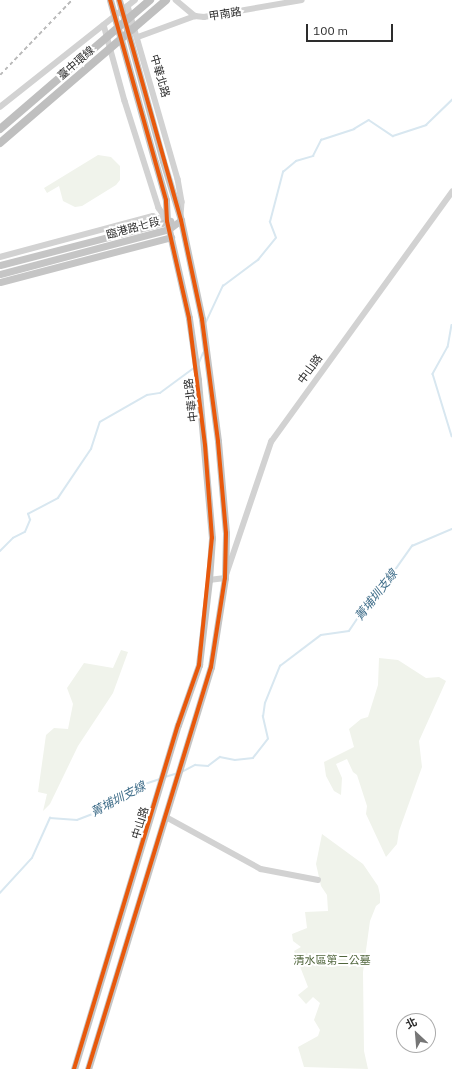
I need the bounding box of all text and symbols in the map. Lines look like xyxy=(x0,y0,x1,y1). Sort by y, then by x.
street label: 甲南路 xyxy=(208,5,242,23)
scale bar xyxy=(308,16,395,42)
text: 100 m xyxy=(313,23,348,38)
street label: 臺中環線 xyxy=(55,44,97,82)
street label: 中華北路 xyxy=(148,53,172,99)
street label: 臨港路七段 xyxy=(105,215,161,241)
street label: 中山路 xyxy=(295,352,325,386)
street label: 中華北路 xyxy=(182,377,200,423)
water label: 菁埔圳支線 xyxy=(352,567,400,623)
water label: 菁埔圳支線 xyxy=(88,779,148,819)
street label: 中山路 xyxy=(129,805,151,841)
park label: 清水區第二公墓 xyxy=(294,953,370,967)
north arrow xyxy=(396,1013,436,1053)
text: 北 xyxy=(403,1014,419,1032)

